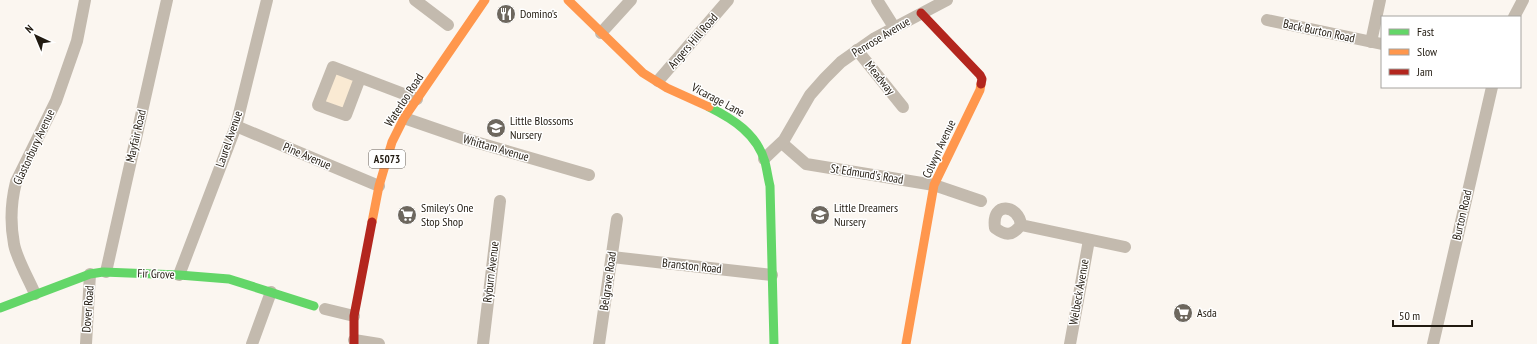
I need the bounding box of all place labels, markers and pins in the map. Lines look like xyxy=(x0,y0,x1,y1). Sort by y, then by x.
restaurant icon: Domino's xyxy=(495,3,517,25)
place label: Domino's xyxy=(520,6,557,21)
place label: Little Blossoms Nursery xyxy=(510,113,573,142)
school or university icon: Little Blossoms Nursery xyxy=(485,117,507,139)
place label: Smiley's One Stop Shop xyxy=(421,200,474,229)
place label: Little Dreamers Nursery xyxy=(834,200,898,229)
supermarket icon: Smiley's One Stop Shop xyxy=(396,204,418,226)
school or university icon: Little Dreamers Nursery xyxy=(809,204,831,226)
supermarket icon: Asda xyxy=(1172,302,1194,324)
place label: Asda xyxy=(1197,305,1217,320)

